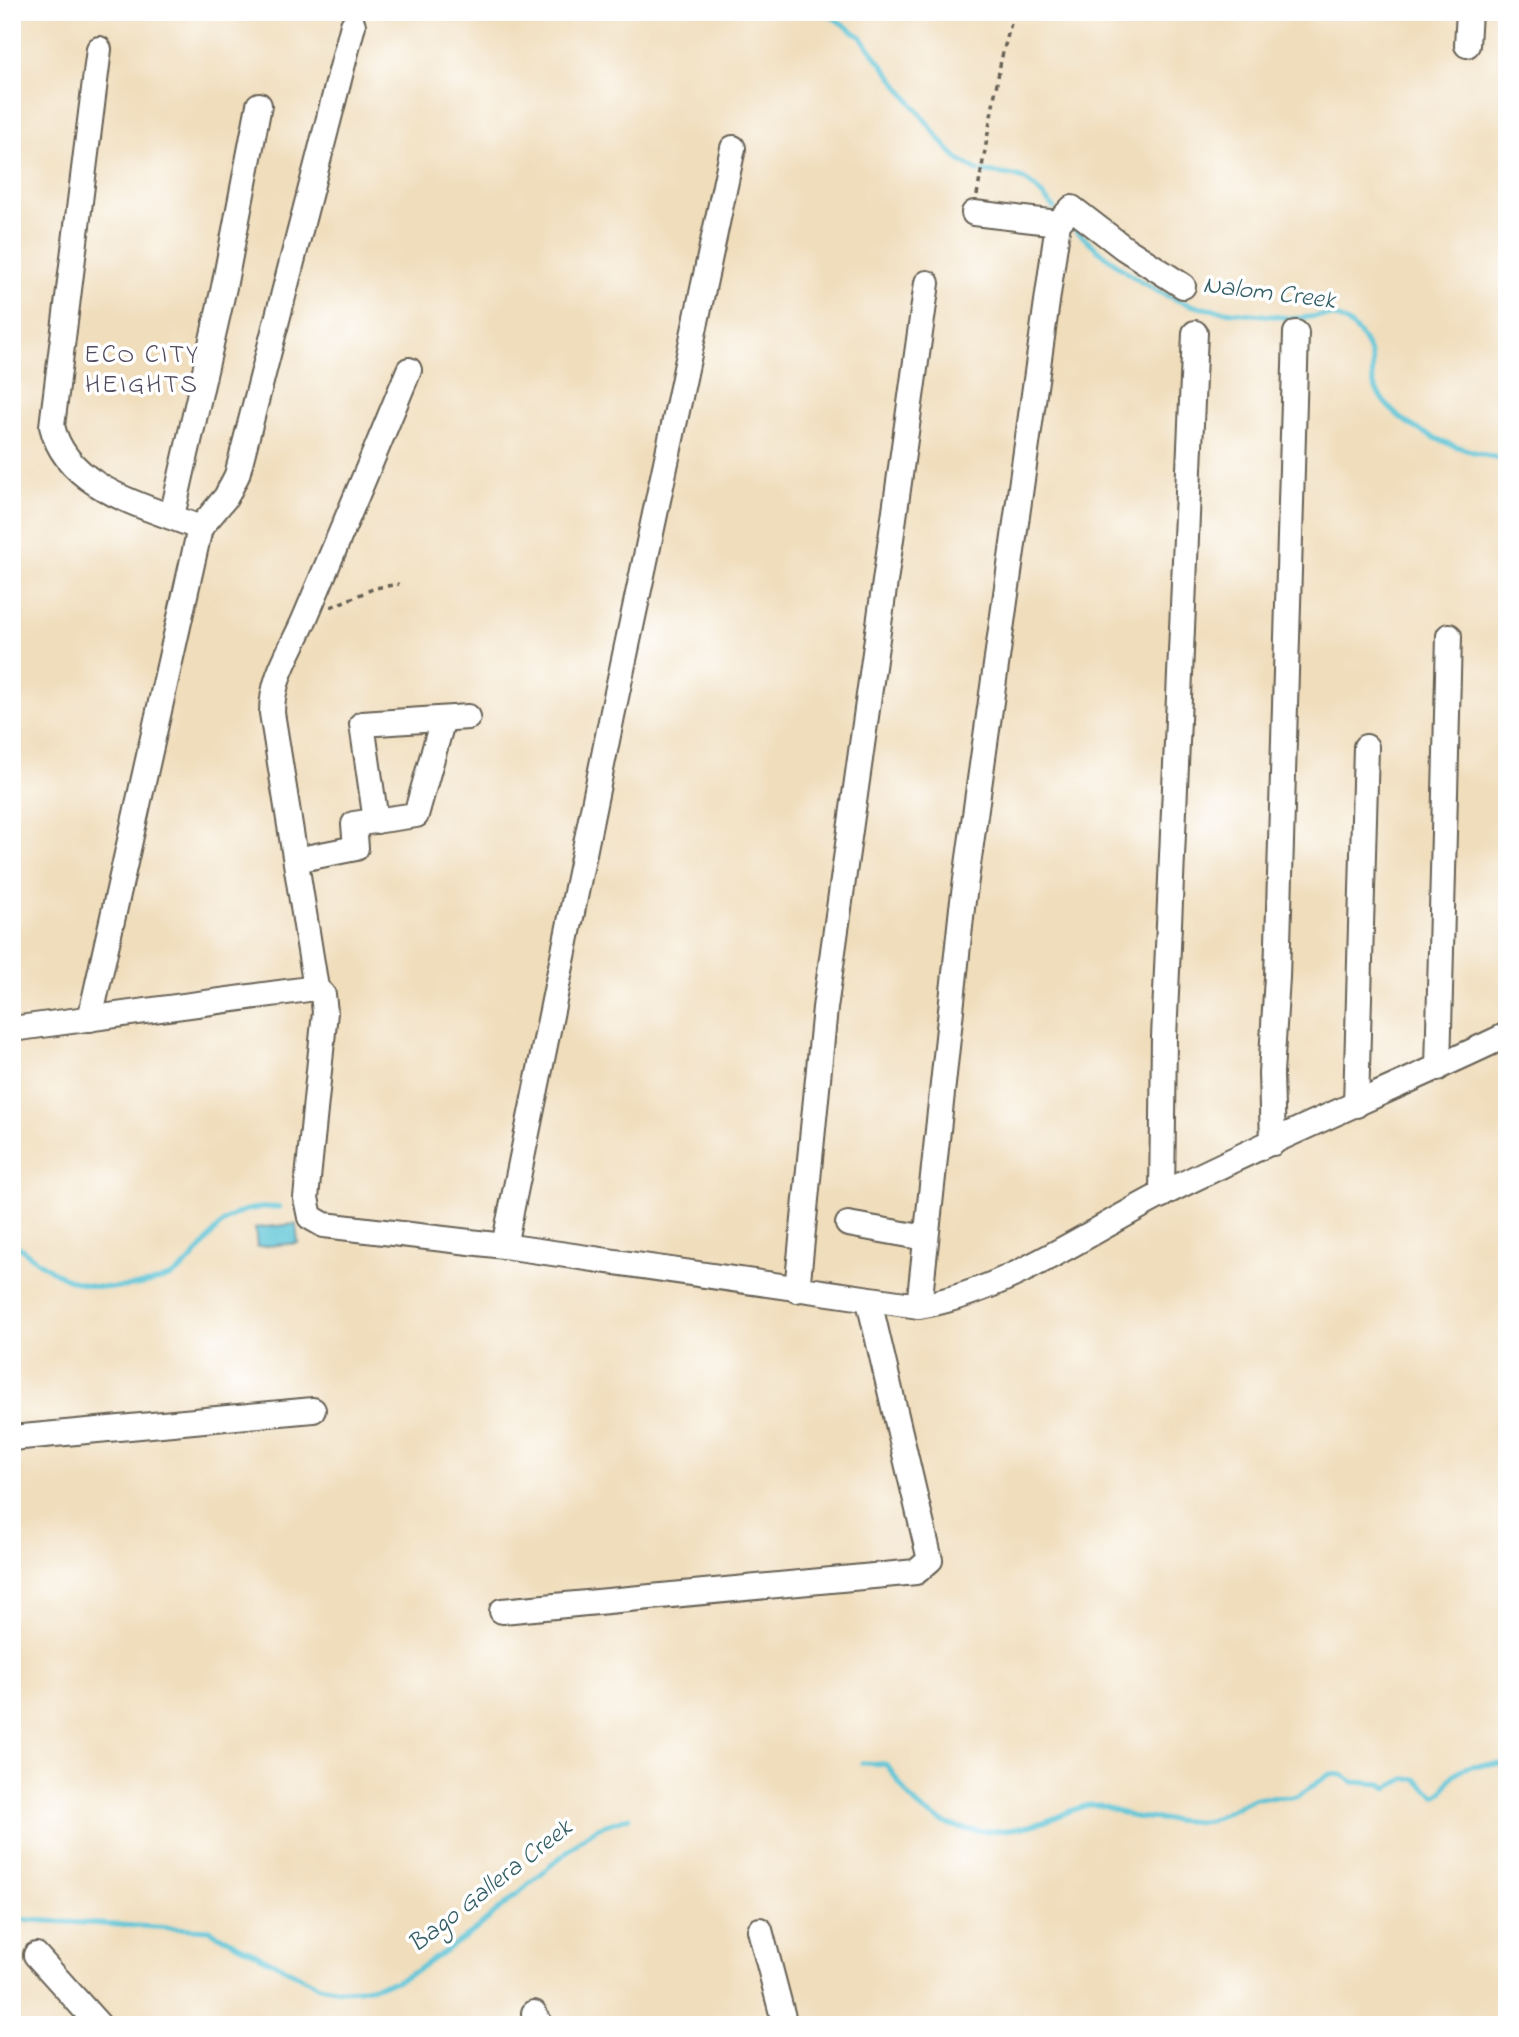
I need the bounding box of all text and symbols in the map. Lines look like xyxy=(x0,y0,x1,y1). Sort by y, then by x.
water label: Nalom Creek xyxy=(1201,267,1339,321)
district label: ECO CITY HEIGHTS xyxy=(84,337,200,405)
water label: Bago Gallera Creek xyxy=(401,1810,583,1963)

